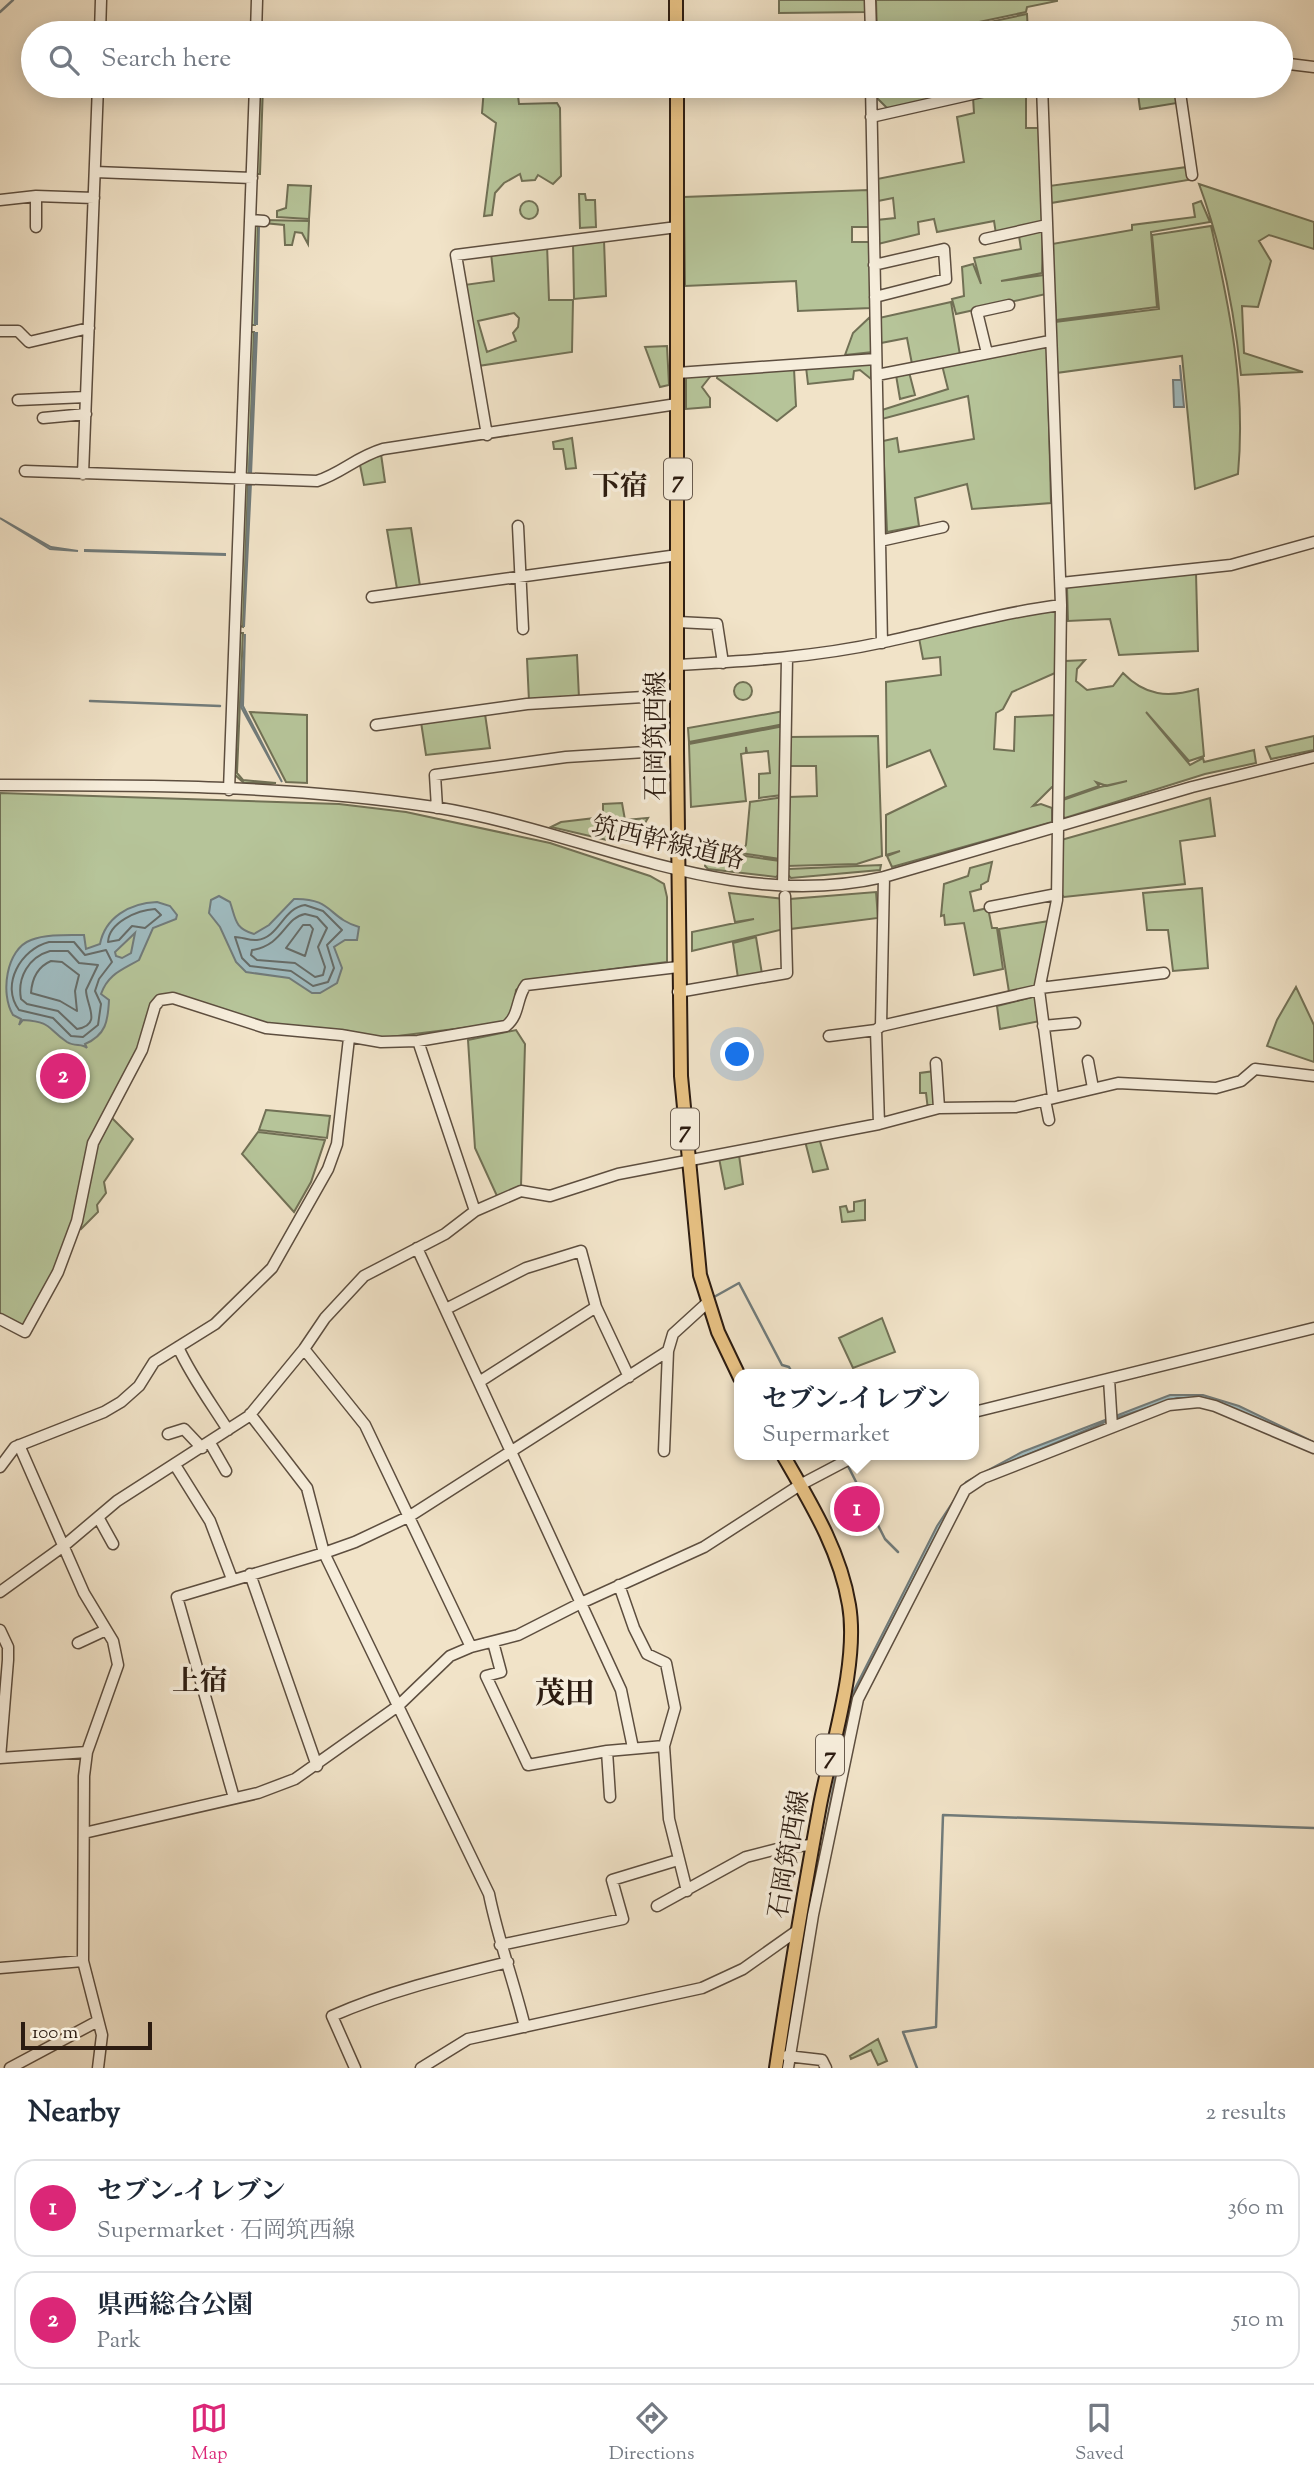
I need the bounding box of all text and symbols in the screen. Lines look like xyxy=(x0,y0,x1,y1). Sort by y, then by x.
search box xyxy=(21,21,1293,98)
icon: search xyxy=(45,41,83,79)
text: Search here xyxy=(101,41,231,78)
road number: 7 xyxy=(664,458,692,500)
district label: 下宿 xyxy=(592,468,648,508)
street label: 石岡筑西線 xyxy=(639,671,676,801)
street label: 筑西幹線道路 xyxy=(587,809,748,880)
your location xyxy=(720,1037,754,1071)
pin: 2 xyxy=(40,1050,86,1102)
road number: 7 xyxy=(671,1108,699,1149)
popup xyxy=(734,1369,979,1460)
text: セブン-イレブン xyxy=(762,1382,951,1419)
text: Supermarket xyxy=(762,1419,890,1452)
pin: 1 xyxy=(834,1483,880,1535)
district label: 上宿 xyxy=(172,1663,228,1703)
district label: 茂田 xyxy=(535,1674,595,1717)
road number: 7 xyxy=(816,1735,844,1776)
street label: 石岡筑西線 xyxy=(761,1787,820,1922)
scale bar xyxy=(21,2019,152,2051)
text: 100 m xyxy=(32,2020,78,2047)
text: Nearby xyxy=(28,2092,120,2135)
text: 2 results xyxy=(1206,2097,1286,2130)
text: セブン-イレブン xyxy=(97,2174,286,2211)
text: 1 xyxy=(49,2192,57,2225)
text: 360 m xyxy=(1227,2192,1284,2225)
text: Supermarket · 石岡筑西線 xyxy=(97,2215,355,2248)
text: 県西総合公園 xyxy=(97,2288,253,2325)
text: 2 xyxy=(48,2304,58,2337)
text: 510 m xyxy=(1232,2304,1284,2337)
text: Park xyxy=(97,2325,141,2358)
tab: Map xyxy=(190,2399,228,2468)
tab: Directions xyxy=(609,2399,694,2468)
tab: Saved xyxy=(1075,2399,1124,2468)

